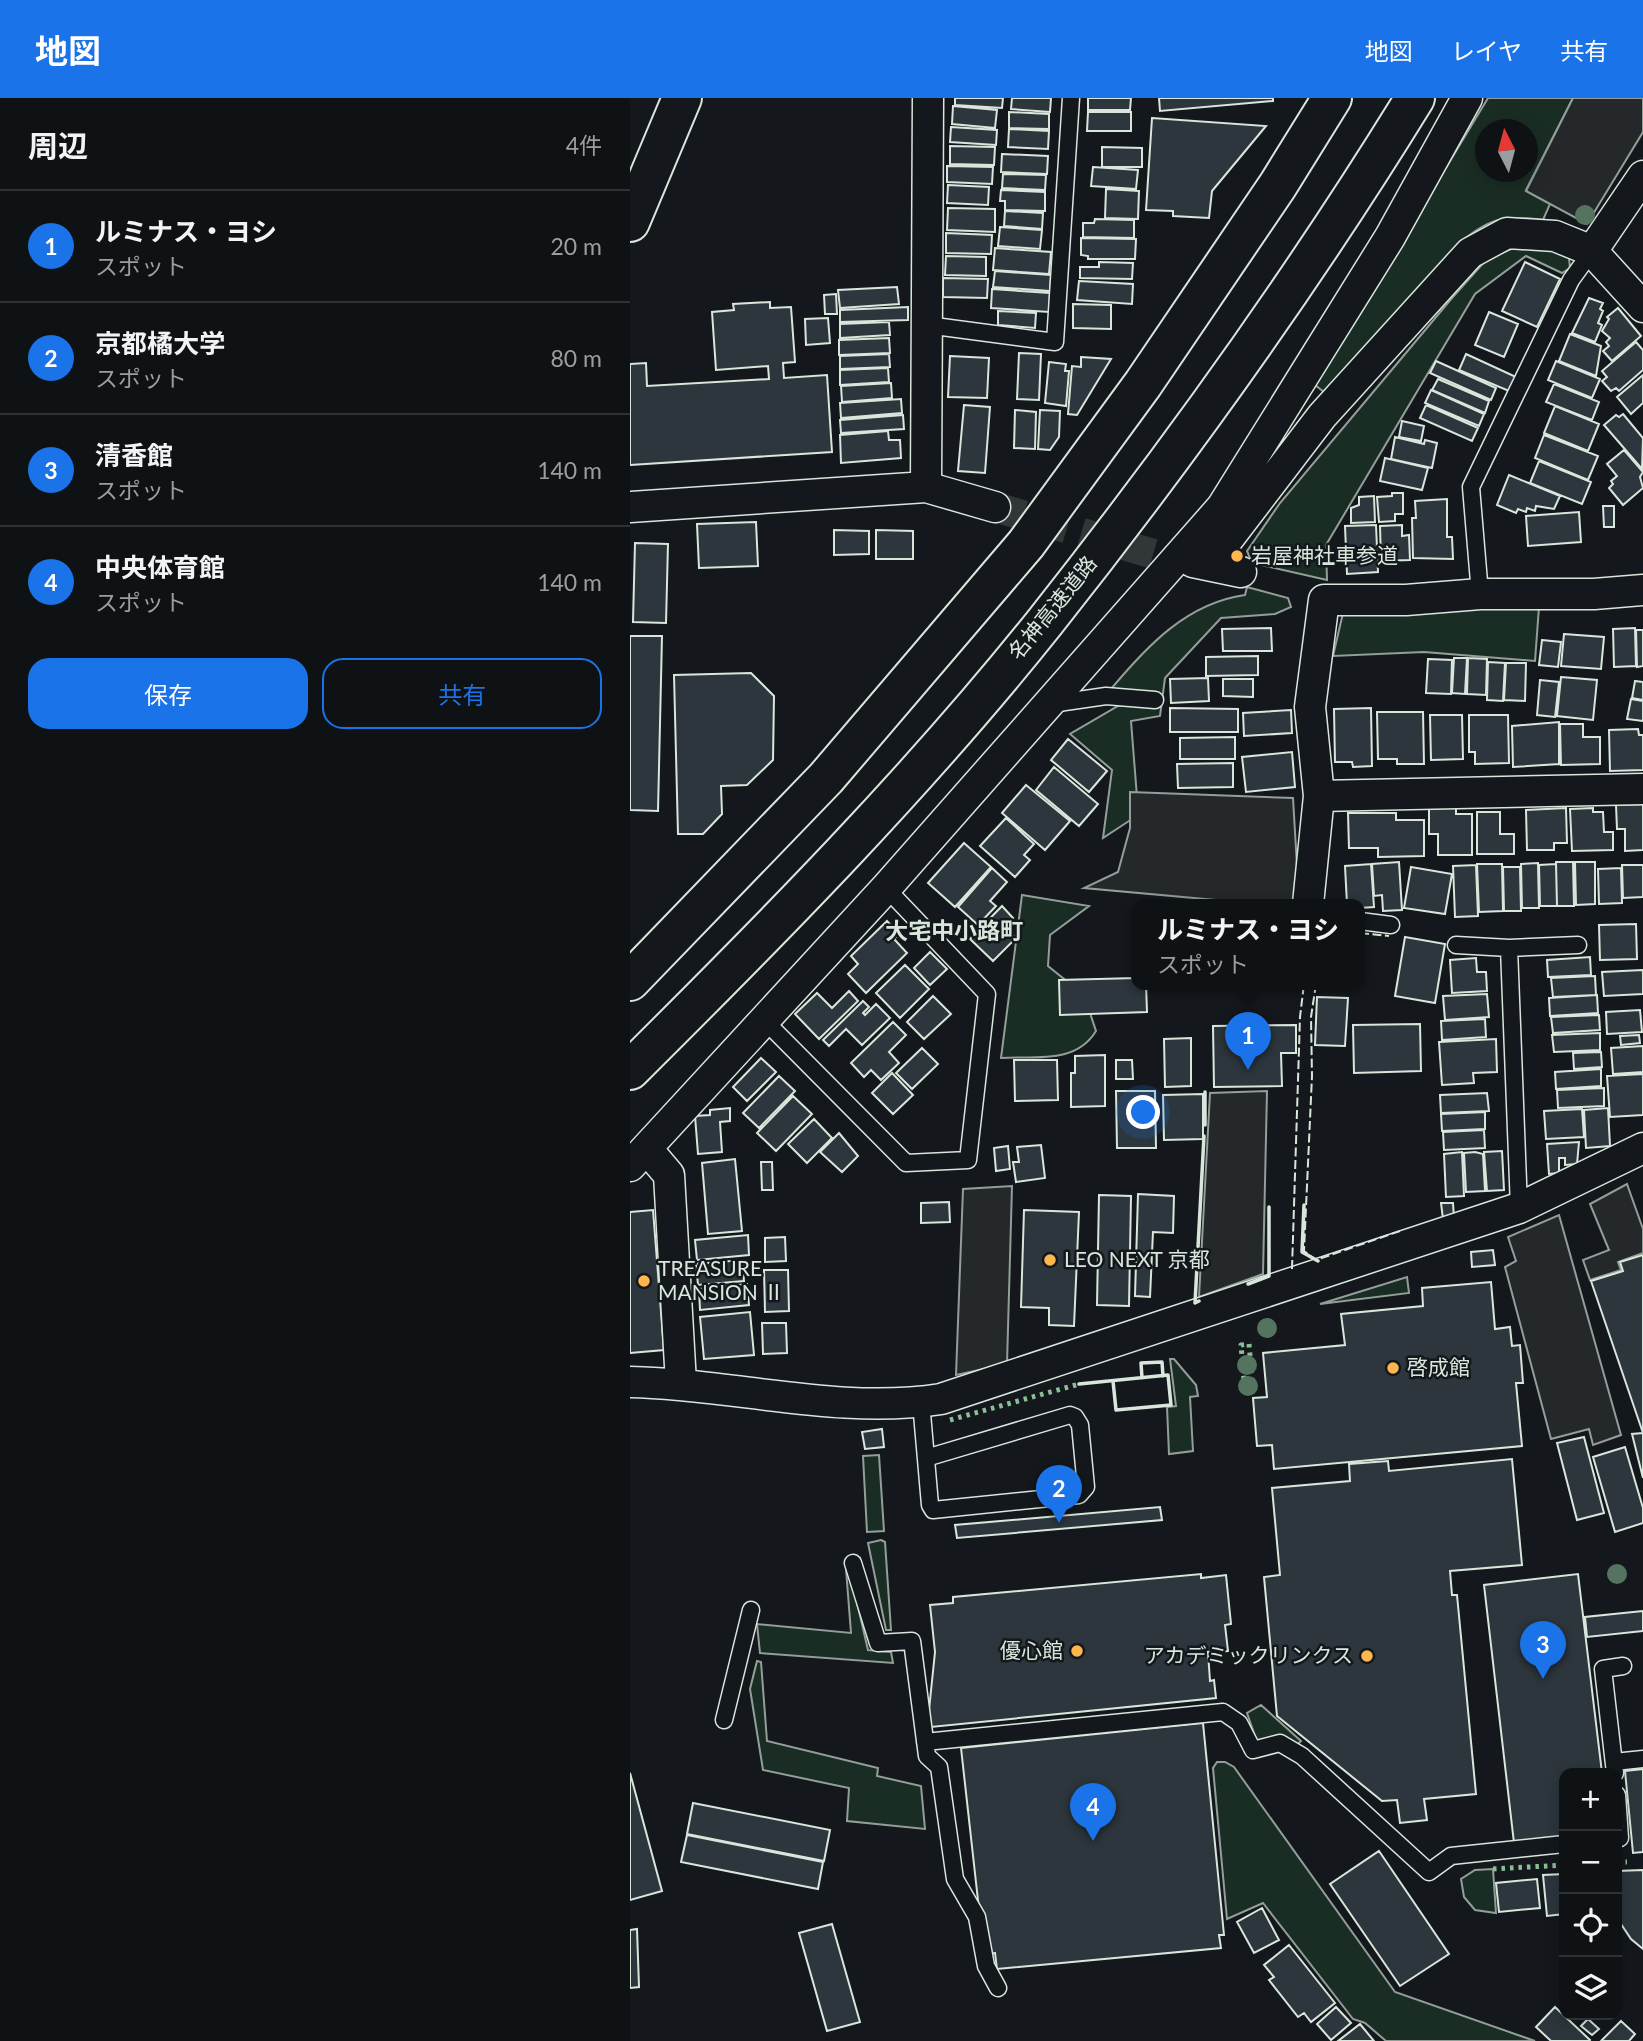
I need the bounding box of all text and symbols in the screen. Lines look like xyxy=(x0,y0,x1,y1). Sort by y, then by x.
text: 地図 xyxy=(35,30,101,70)
text: 地図 xyxy=(1365,36,1413,65)
text: レイヤ xyxy=(1451,36,1522,65)
text: 共有 xyxy=(1560,36,1608,65)
north arrow xyxy=(1475,119,1538,182)
text: 周辺 xyxy=(28,127,88,163)
text: 4件 xyxy=(566,131,602,159)
text: ルミナス・ヨシ xyxy=(95,215,277,247)
text: 1 xyxy=(44,232,58,260)
text: 20 m xyxy=(551,232,602,260)
text: スポット xyxy=(95,252,187,280)
text: 京都橘大学 xyxy=(95,327,225,359)
text: 2 xyxy=(44,344,58,372)
text: 80 m xyxy=(551,344,602,372)
text: スポット xyxy=(95,364,187,392)
text: 清香館 xyxy=(95,439,173,471)
text: 3 xyxy=(44,456,58,484)
text: 140 m xyxy=(537,456,602,484)
text: スポット xyxy=(95,476,187,504)
place label: 岩屋神社車参道 xyxy=(1251,542,1398,567)
marker: 岩屋神社車参道 xyxy=(1229,548,1245,564)
street label: 名神高速道路 xyxy=(1002,550,1101,664)
text: 中央体育館 xyxy=(95,551,225,583)
text: 4 xyxy=(44,568,58,596)
text: 140 m xyxy=(537,568,602,596)
text: スポット xyxy=(95,588,187,616)
button: 保存 xyxy=(28,658,308,729)
button: 共有 xyxy=(322,658,602,729)
popup xyxy=(1131,899,1365,990)
text: ルミナス・ヨシ xyxy=(1157,913,1339,945)
district label: 大宅中小路町 xyxy=(885,916,1023,944)
text: スポット xyxy=(1157,950,1249,978)
pin: 1 xyxy=(1225,1012,1271,1070)
your location xyxy=(1126,1095,1160,1129)
place label: LEO NEXT 京都 xyxy=(1064,1246,1210,1271)
marker: LEO NEXT 京都 xyxy=(1042,1252,1058,1268)
place label: TREASURE MANSION Ⅱ xyxy=(658,1255,784,1304)
marker: TREASURE MANSION Ⅱ xyxy=(636,1273,652,1289)
place label: 啓成館 xyxy=(1407,1354,1470,1379)
marker: 啓成館 xyxy=(1385,1360,1401,1376)
pin: 2 xyxy=(1036,1465,1082,1523)
pin: 3 xyxy=(1520,1621,1566,1679)
place label: 優心館 xyxy=(1000,1637,1063,1662)
place label: アカデミックリンクス xyxy=(1144,1642,1353,1667)
marker: 優心館 xyxy=(1069,1643,1085,1659)
marker: アカデミックリンクス xyxy=(1359,1648,1375,1664)
map controls xyxy=(1559,1768,1622,2020)
button: + xyxy=(1559,1768,1622,1831)
pin: 4 xyxy=(1070,1783,1116,1841)
button: − xyxy=(1559,1831,1622,1894)
button: locate xyxy=(1559,1894,1622,1957)
button: layers xyxy=(1559,1957,1622,2020)

